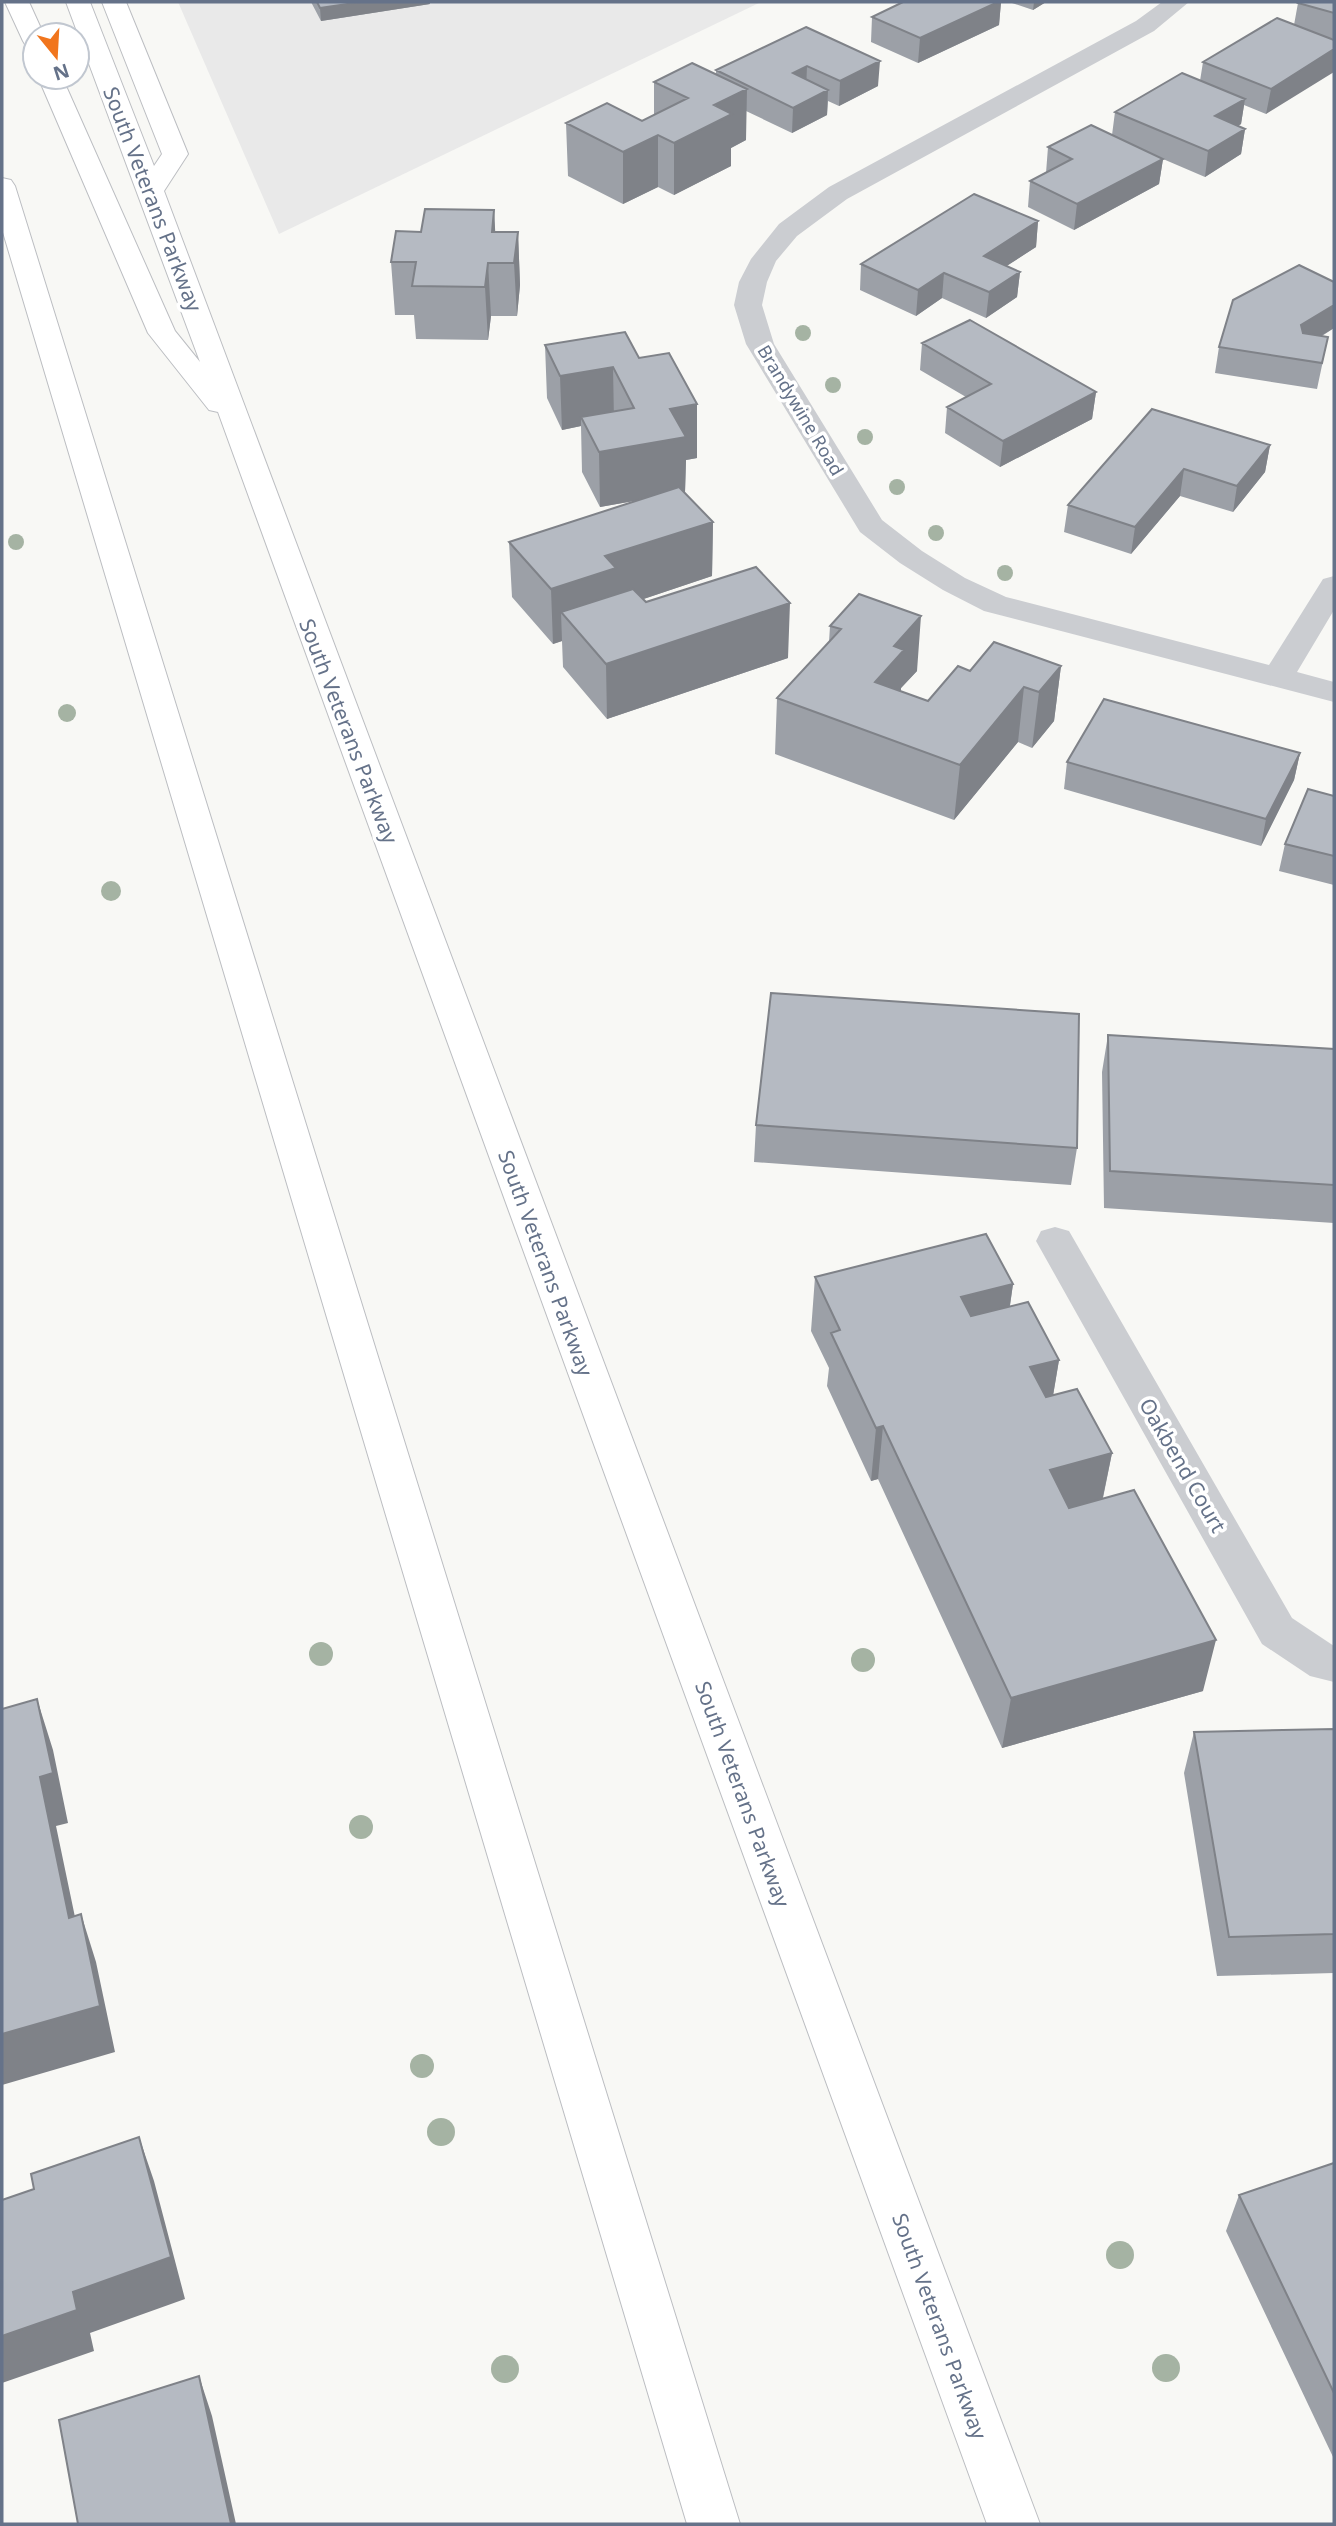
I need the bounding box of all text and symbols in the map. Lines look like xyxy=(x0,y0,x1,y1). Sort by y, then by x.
north arrow xyxy=(21,21,91,91)
text: N xyxy=(50,57,73,87)
street label: South Veterans Parkway xyxy=(97,83,209,316)
street label: Brandywine Road xyxy=(753,340,849,480)
street label: South Veterans Parkway xyxy=(293,615,405,848)
street label: South Veterans Parkway xyxy=(492,1146,600,1380)
street label: Oakbend Court xyxy=(1133,1393,1233,1538)
street label: South Veterans Parkway xyxy=(689,1677,797,1911)
street label: South Veterans Parkway xyxy=(886,2209,994,2443)

